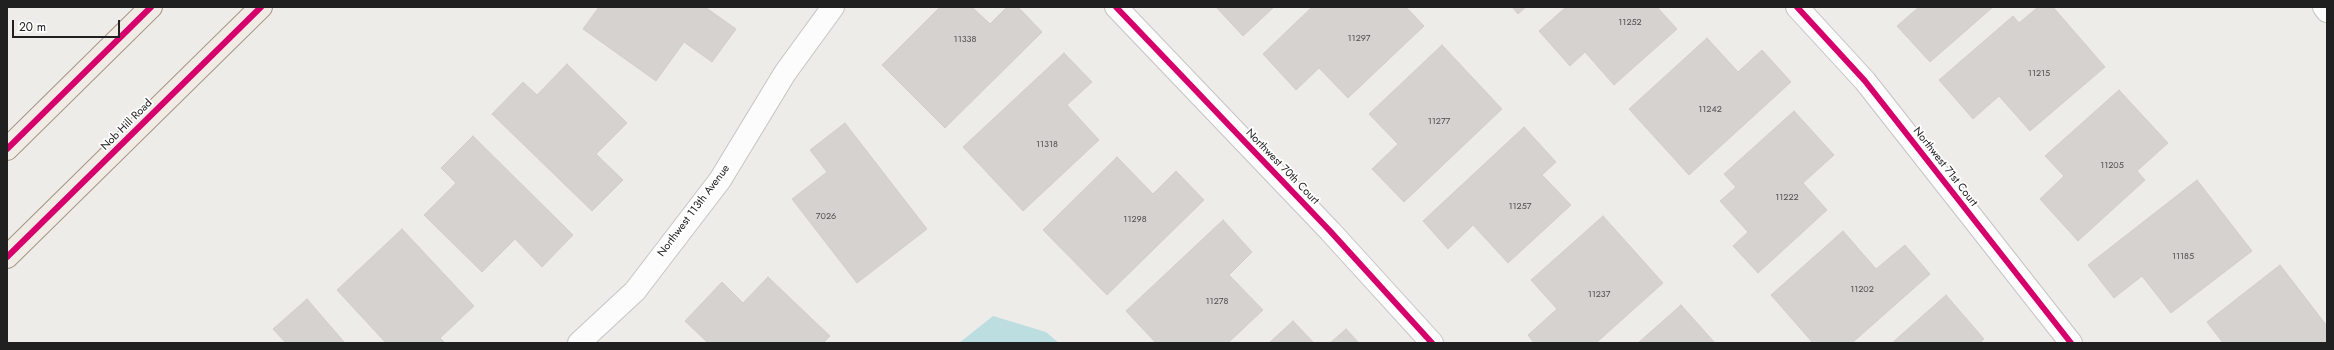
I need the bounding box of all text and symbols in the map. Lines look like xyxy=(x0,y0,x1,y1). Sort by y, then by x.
scale bar xyxy=(14,12,122,38)
text: 20 m xyxy=(19,18,46,36)
house number: 11252 xyxy=(1618,18,1642,28)
house number: 11297 xyxy=(1348,34,1370,44)
house number: 11338 xyxy=(954,35,976,45)
house number: 11215 xyxy=(2028,69,2050,79)
street label: Nob Hill Road xyxy=(99,97,155,153)
house number: 11242 xyxy=(1698,105,1722,115)
house number: 11277 xyxy=(1428,117,1450,127)
street label: Northwest 71st Court xyxy=(1910,125,1980,209)
street label: Northwest 70th Court xyxy=(1243,127,1321,207)
house number: 11318 xyxy=(1036,140,1058,150)
house number: 11205 xyxy=(2100,161,2124,171)
street label: Northwest 113th Avenue xyxy=(655,162,733,260)
house number: 11222 xyxy=(1775,193,1799,203)
house number: 11257 xyxy=(1508,202,1532,212)
house number: 7026 xyxy=(816,212,836,222)
house number: 11298 xyxy=(1123,215,1147,225)
house number: 11185 xyxy=(2172,252,2194,262)
house number: 11202 xyxy=(1850,285,1874,295)
house number: 11237 xyxy=(1588,290,1610,300)
house number: 11278 xyxy=(1206,297,1228,307)

